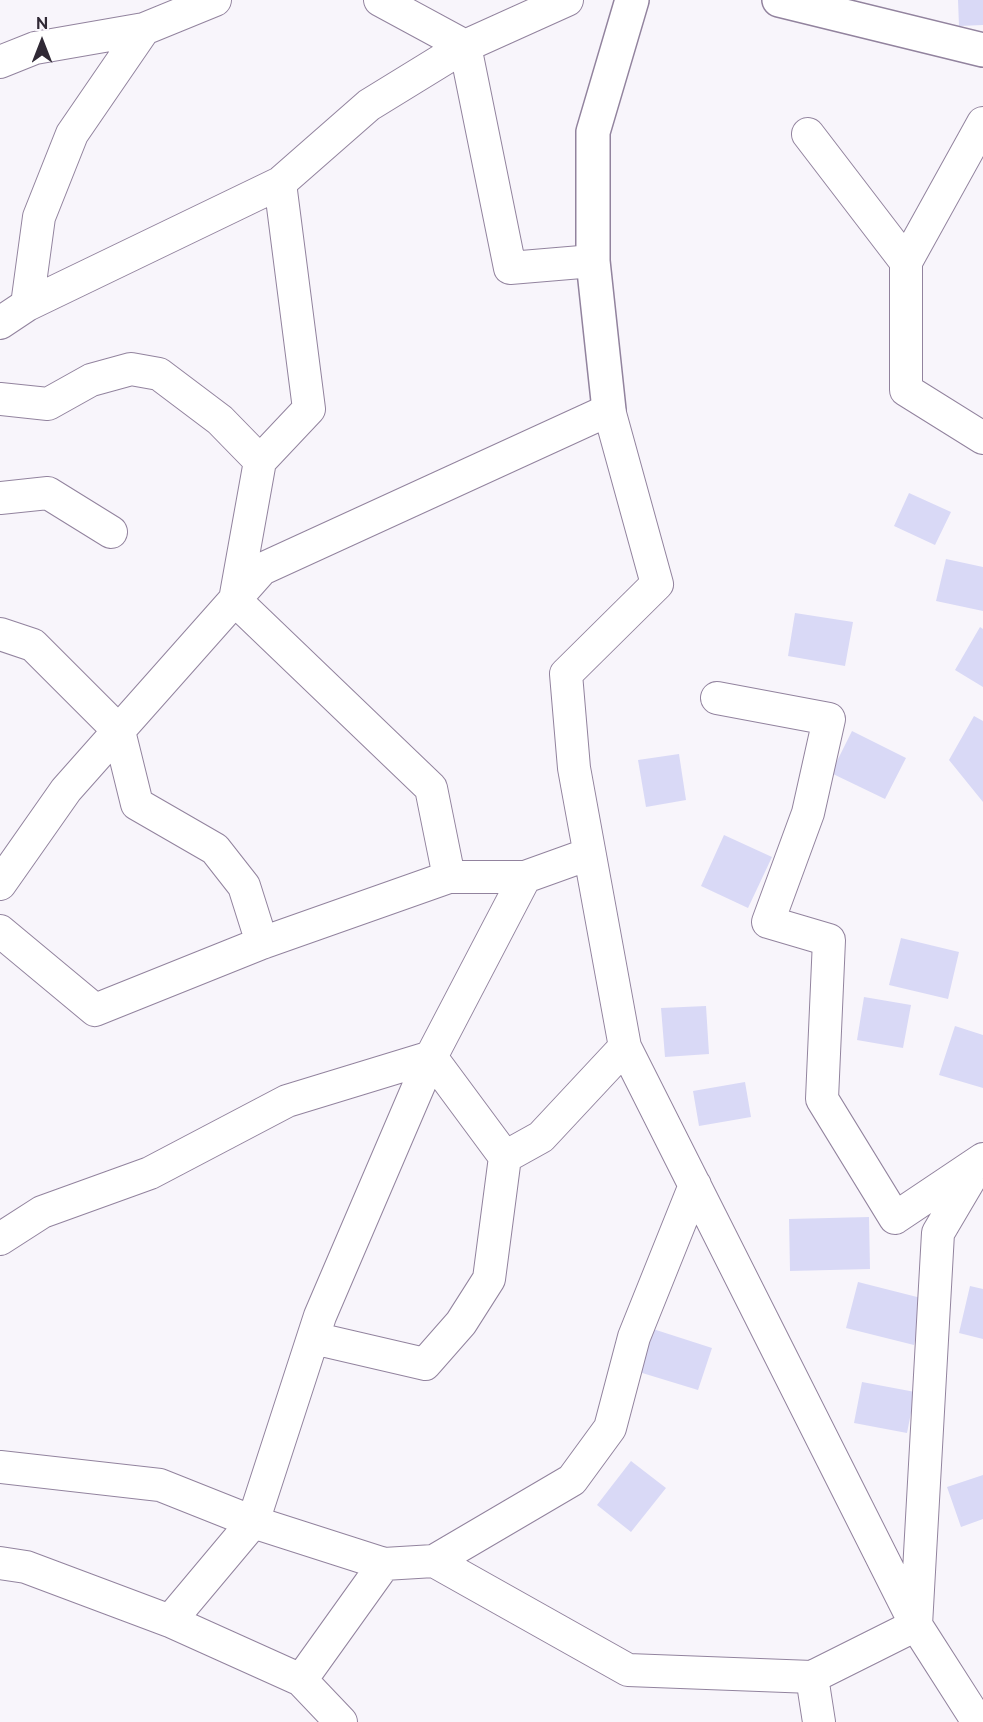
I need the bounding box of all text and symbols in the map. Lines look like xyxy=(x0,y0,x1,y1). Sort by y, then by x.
north arrow xyxy=(12,12,72,72)
text: N xyxy=(36,14,48,33)

